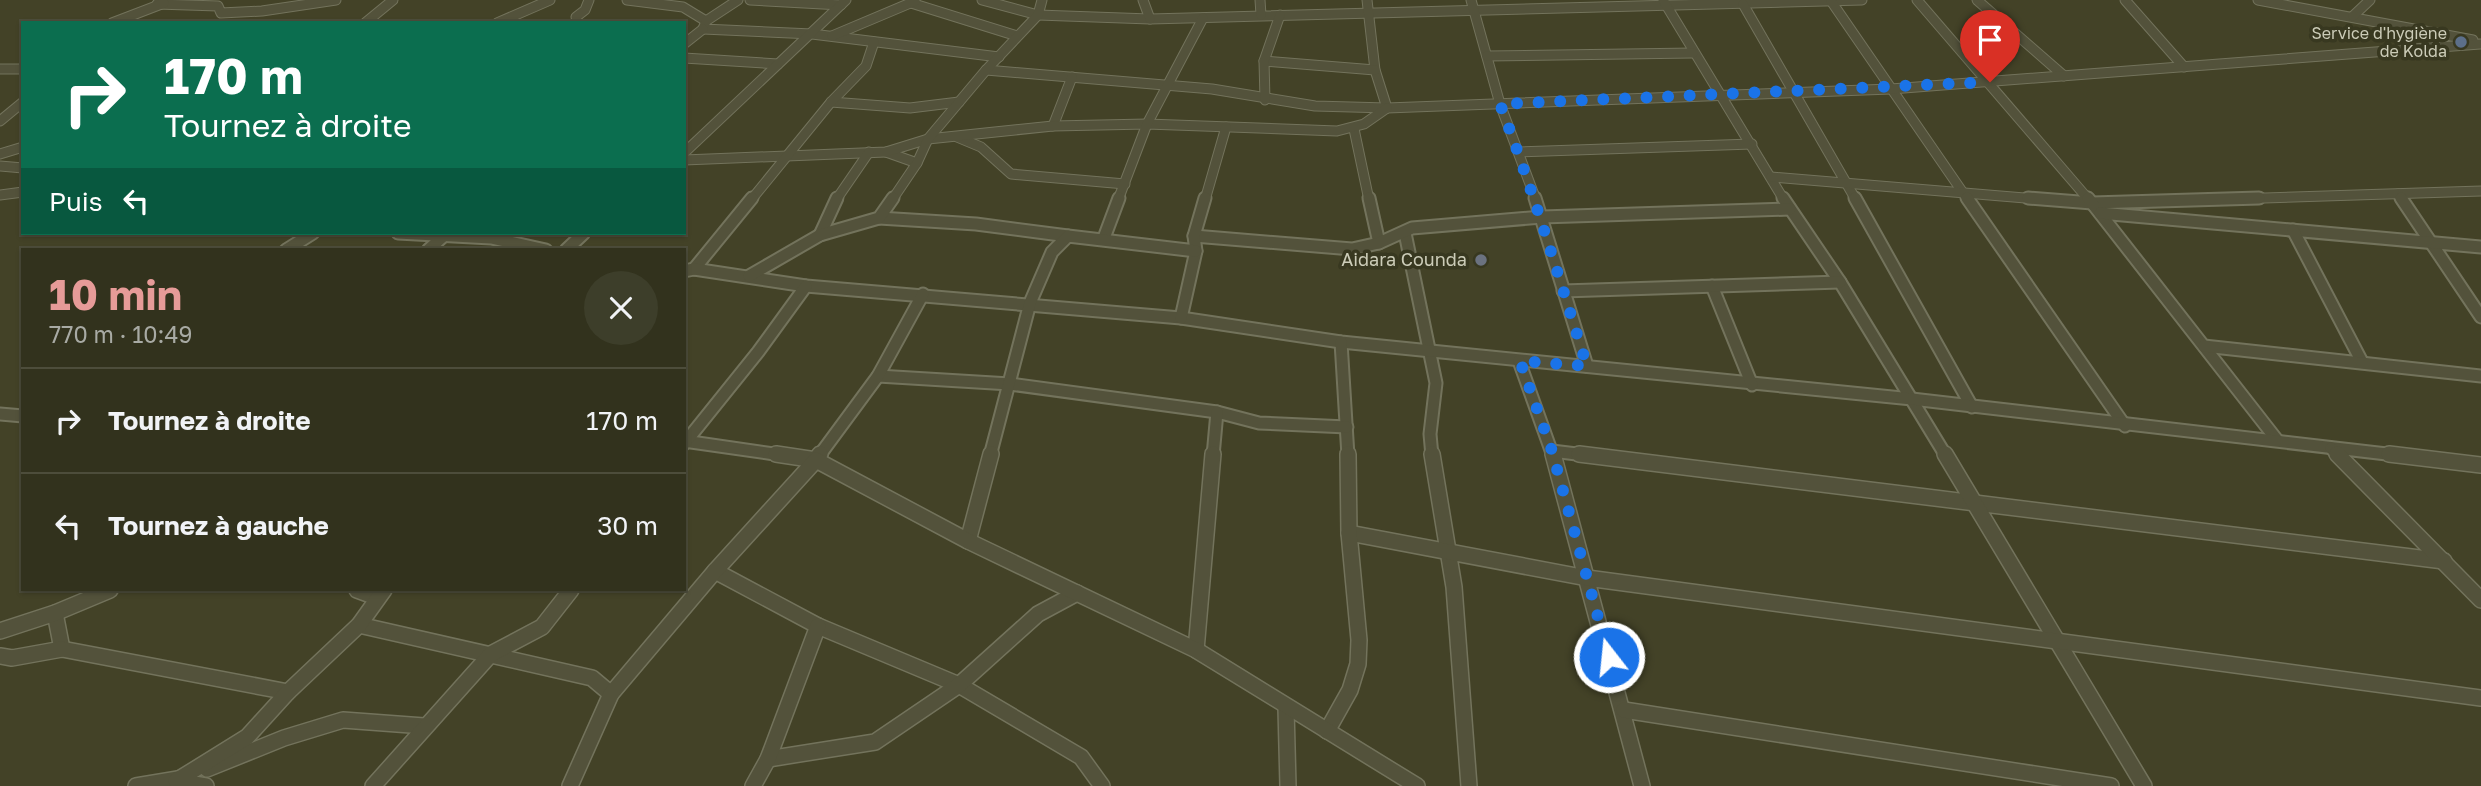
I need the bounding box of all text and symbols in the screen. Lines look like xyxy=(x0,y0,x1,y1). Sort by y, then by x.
pin xyxy=(1960,10,2020,82)
icon: arrive xyxy=(1971,21,2009,59)
place label: Service d'hygiène de Kolda xyxy=(2311,23,2447,61)
marker: Service d'hygiène de Kolda xyxy=(2453,34,2469,50)
text: 170 m xyxy=(164,46,303,105)
icon: right xyxy=(49,49,140,140)
text: Tournez à droite xyxy=(164,106,412,144)
icon: left xyxy=(117,182,155,220)
text: Puis xyxy=(49,186,103,217)
place label: Aidara Counda xyxy=(1341,248,1467,270)
marker: Aidara Counda xyxy=(1473,252,1489,268)
text: 10 min xyxy=(49,269,182,319)
button: close xyxy=(584,271,658,345)
text: 770 m · 10:49 xyxy=(49,320,192,348)
icon: right xyxy=(49,402,87,440)
text: Tournez à droite xyxy=(108,405,311,436)
text: 170 m xyxy=(586,405,658,436)
icon: left xyxy=(49,507,87,545)
text: Tournez à gauche xyxy=(108,510,329,541)
text: 30 m xyxy=(597,510,658,541)
position arrow xyxy=(1572,620,1646,694)

